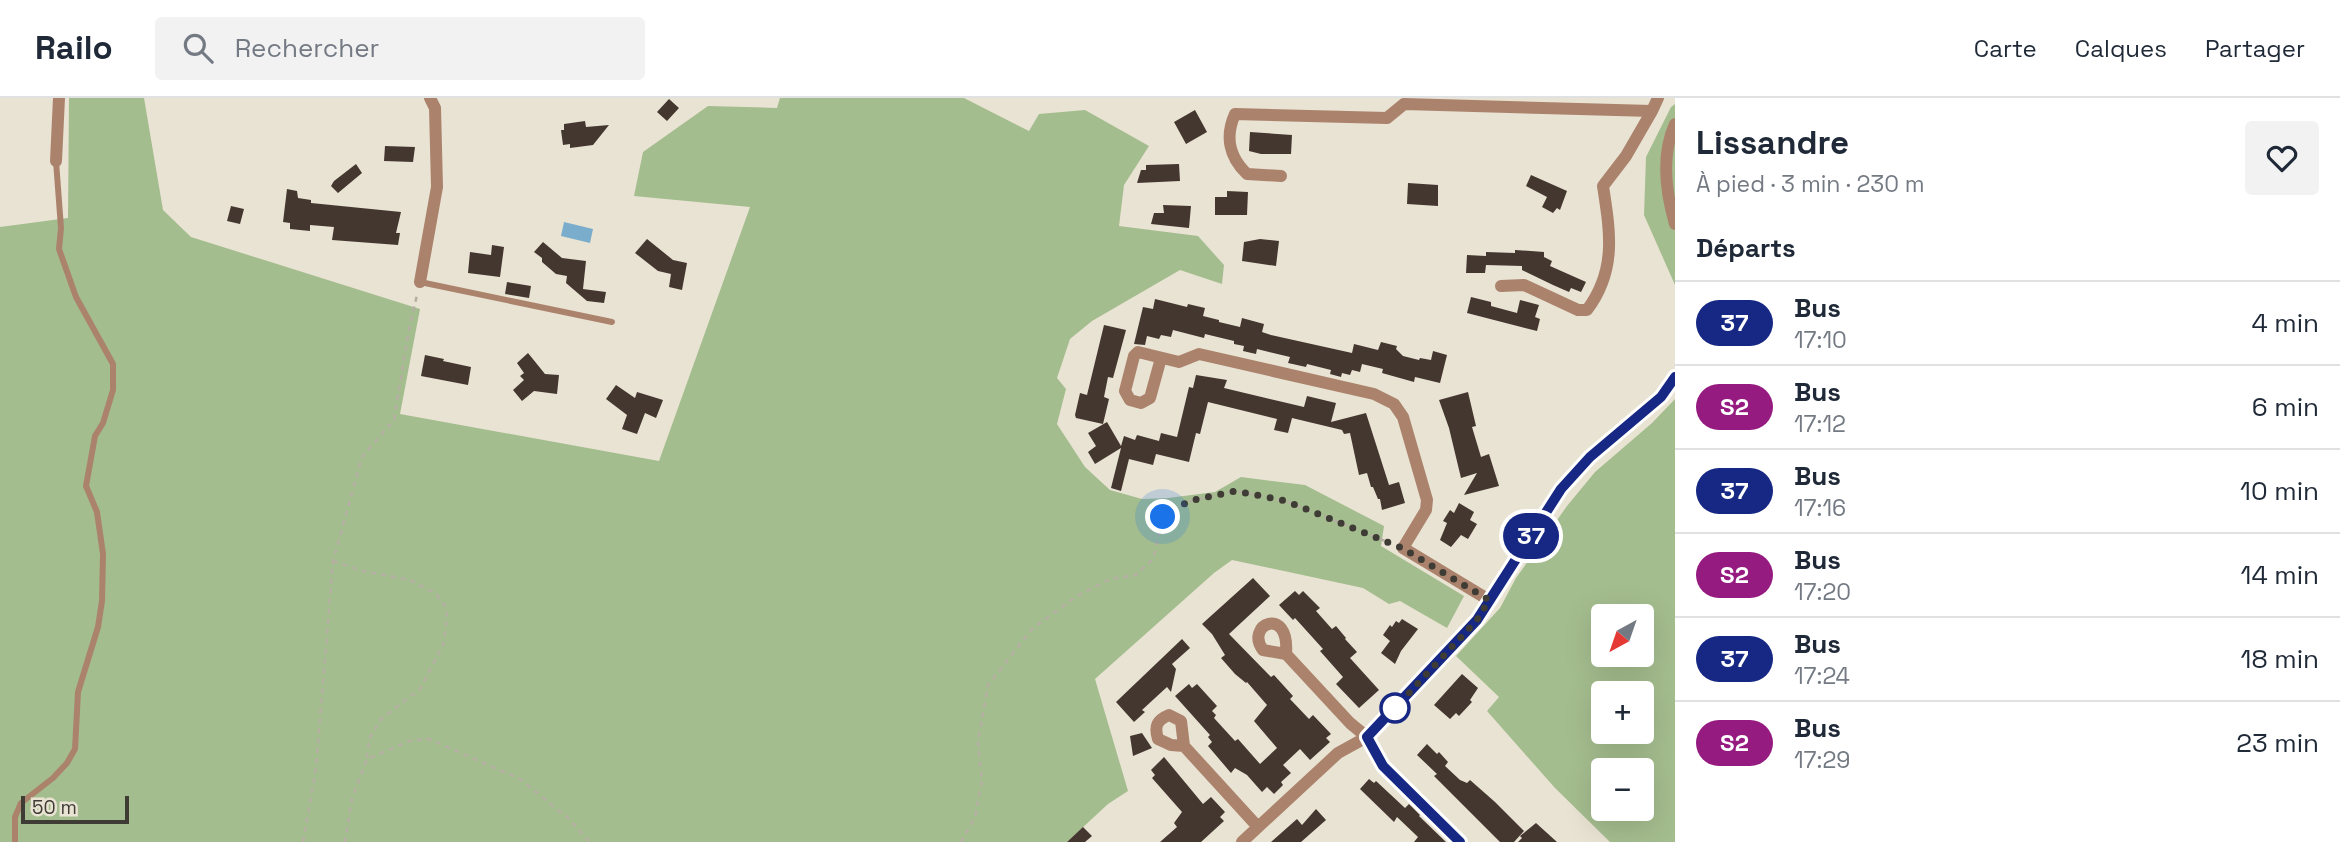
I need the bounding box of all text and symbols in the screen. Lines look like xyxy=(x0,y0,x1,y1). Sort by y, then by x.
search box xyxy=(155,17,645,80)
text: Railo xyxy=(35,27,113,69)
icon: search xyxy=(179,29,217,67)
text: Rechercher xyxy=(235,31,379,65)
text: Carte xyxy=(1974,33,2037,64)
text: Calques xyxy=(2075,33,2167,64)
text: Partager xyxy=(2205,33,2305,64)
button: heart xyxy=(2245,121,2319,195)
text: Lissandre xyxy=(1696,122,1849,164)
text: À pied · 3 min · 230 m xyxy=(1696,169,1925,199)
text: Départs xyxy=(1696,231,1796,265)
text: Bus xyxy=(1794,291,1841,325)
text: 4 min xyxy=(2251,306,2319,340)
text: 37 xyxy=(1721,307,1748,338)
text: 17:10 xyxy=(1794,325,1847,355)
text: Bus xyxy=(1794,375,1841,409)
text: 6 min xyxy=(2252,390,2319,424)
text: S2 xyxy=(1720,391,1749,422)
text: 17:12 xyxy=(1794,409,1846,439)
text: Bus xyxy=(1794,459,1841,493)
text: 10 min xyxy=(2240,474,2319,508)
text: 37 xyxy=(1721,475,1748,506)
text: 17:16 xyxy=(1794,493,1846,523)
your location xyxy=(1145,499,1180,534)
line badge: 37 xyxy=(1500,513,1562,559)
text: 37 xyxy=(1517,520,1545,551)
text: Bus xyxy=(1794,543,1841,577)
text: 14 min xyxy=(2241,558,2319,592)
text: S2 xyxy=(1720,559,1749,590)
text: 17:20 xyxy=(1794,577,1851,607)
north arrow xyxy=(1591,604,1654,667)
map controls xyxy=(1591,604,1654,821)
text: Bus xyxy=(1794,627,1841,661)
text: 18 min xyxy=(2241,642,2319,676)
text: 37 xyxy=(1721,643,1748,674)
text: 17:24 xyxy=(1794,661,1850,691)
button: + xyxy=(1591,681,1654,744)
unlabelled marker xyxy=(1380,693,1410,723)
text: Bus xyxy=(1794,711,1841,745)
text: 23 min xyxy=(2236,726,2319,760)
text: S2 xyxy=(1720,727,1749,758)
text: 17:29 xyxy=(1794,745,1850,775)
button: − xyxy=(1591,758,1654,821)
scale bar xyxy=(21,793,130,825)
text: 50 m xyxy=(32,795,77,820)

